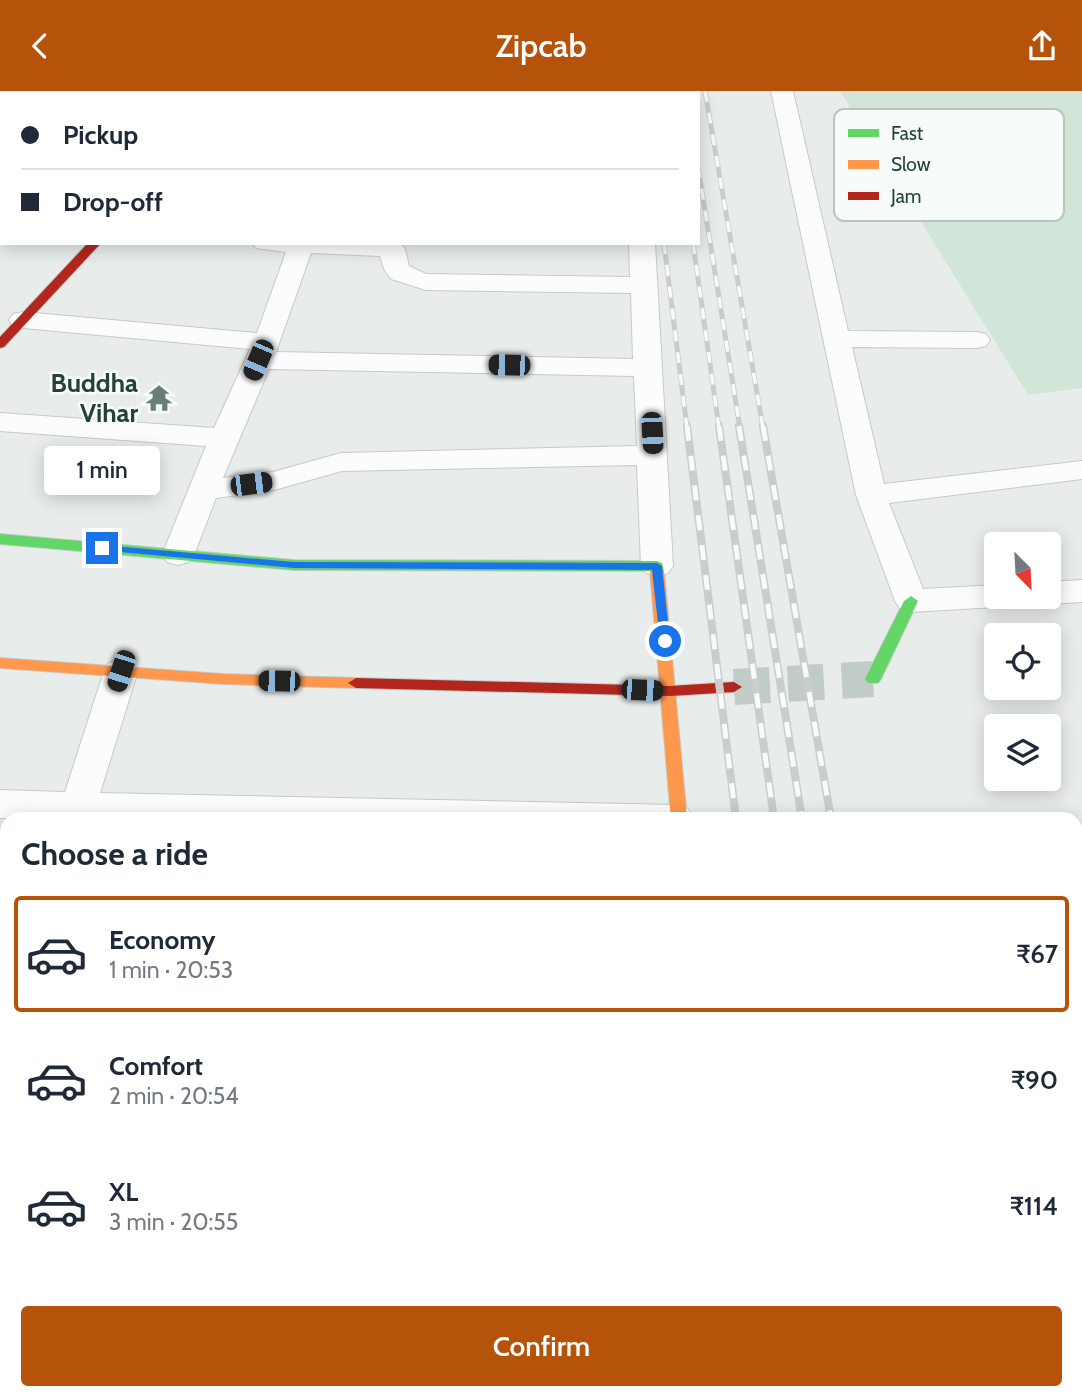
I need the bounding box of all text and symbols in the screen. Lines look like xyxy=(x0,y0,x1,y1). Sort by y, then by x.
text: Zipcab xyxy=(495,26,587,65)
icon: back xyxy=(21,27,59,65)
icon: share xyxy=(1023,27,1061,65)
legend xyxy=(834,109,1064,221)
text: Pickup xyxy=(63,119,138,151)
text: Fast xyxy=(891,122,924,145)
text: Slow xyxy=(891,153,931,176)
text: Jam xyxy=(890,185,921,208)
text: Drop-off xyxy=(63,186,163,218)
car xyxy=(241,337,276,383)
car xyxy=(488,354,531,376)
place label: Buddha Vihar xyxy=(51,367,138,429)
temple icon: Buddha Vihar xyxy=(144,383,174,413)
car xyxy=(641,411,664,455)
callout: 1 min xyxy=(44,447,160,496)
text: 1 min xyxy=(76,456,128,484)
car xyxy=(229,471,274,497)
route end xyxy=(86,532,118,564)
north arrow xyxy=(984,532,1060,609)
map controls xyxy=(984,532,1061,791)
button: locate xyxy=(984,623,1061,700)
route start xyxy=(649,625,681,657)
car xyxy=(105,648,138,694)
car xyxy=(258,670,301,692)
car xyxy=(621,679,664,701)
button: layers xyxy=(984,714,1061,791)
text: Choose a ride xyxy=(21,834,208,873)
icon: car xyxy=(25,923,88,986)
text: Economy xyxy=(109,924,215,956)
text: ₹67 xyxy=(1016,938,1058,970)
text: 1 min · 20:53 xyxy=(109,956,233,984)
icon: car xyxy=(25,1049,88,1112)
text: Comfort xyxy=(109,1050,203,1082)
text: ₹90 xyxy=(1011,1064,1058,1096)
text: 2 min · 20:54 xyxy=(109,1082,239,1110)
icon: car xyxy=(25,1175,88,1238)
text: XL xyxy=(109,1176,138,1208)
text: ₹114 xyxy=(1010,1190,1058,1222)
text: 3 min · 20:55 xyxy=(109,1208,238,1236)
button: Confirm xyxy=(21,1306,1062,1386)

